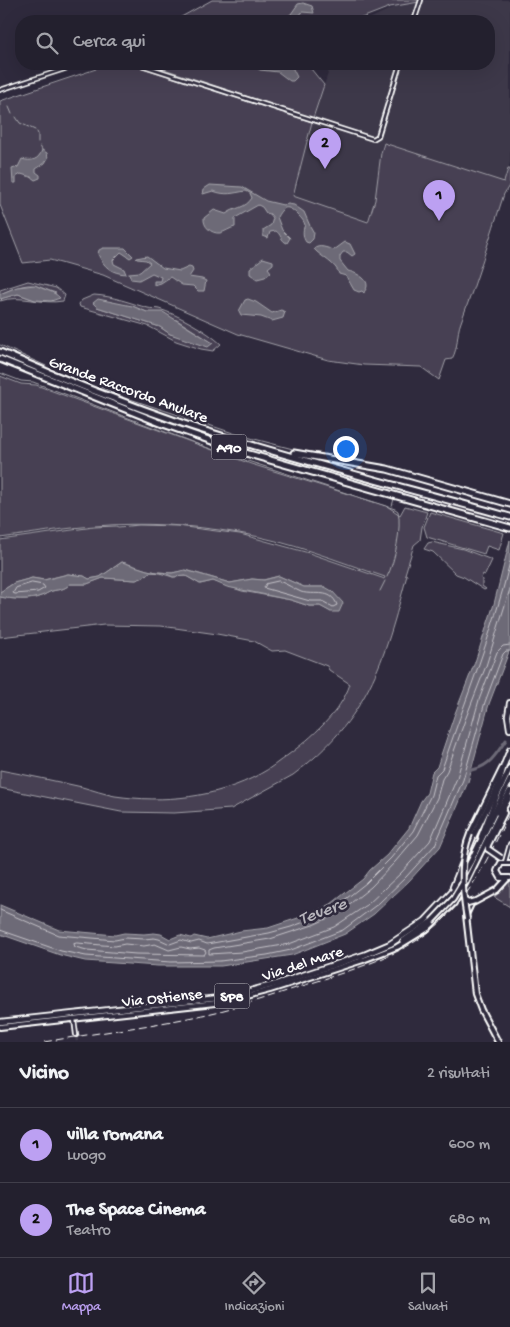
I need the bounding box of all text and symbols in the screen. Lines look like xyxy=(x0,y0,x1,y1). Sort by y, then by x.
search box xyxy=(15,15,495,70)
icon: search xyxy=(33,29,61,57)
text: Cerca qui xyxy=(73,31,146,54)
pin: 2 xyxy=(309,128,341,169)
pin: 1 xyxy=(423,180,455,221)
street label: Grande Raccordo Anulare xyxy=(46,354,211,429)
road number: A90 xyxy=(212,434,246,460)
your location xyxy=(333,436,359,462)
water label: Tevere xyxy=(296,894,350,931)
street label: Via del Mare xyxy=(259,943,347,988)
road number: SP8 xyxy=(214,984,250,1008)
street label: Via Ostiense xyxy=(120,986,204,1013)
text: Vicino xyxy=(20,1062,69,1087)
text: 2 risultati xyxy=(427,1065,490,1084)
text: villa romana xyxy=(67,1124,163,1147)
text: 1 xyxy=(33,1136,39,1155)
text: 600 m xyxy=(449,1136,490,1155)
text: Luogo xyxy=(67,1147,106,1166)
text: The Space Cinema xyxy=(67,1199,206,1222)
text: 2 xyxy=(32,1211,40,1230)
text: 680 m xyxy=(449,1211,490,1230)
text: Teatro xyxy=(67,1222,111,1241)
tab: Mappa xyxy=(62,1269,101,1316)
tab: Indicazioni xyxy=(225,1269,284,1316)
tab: Salvati xyxy=(408,1269,448,1316)

